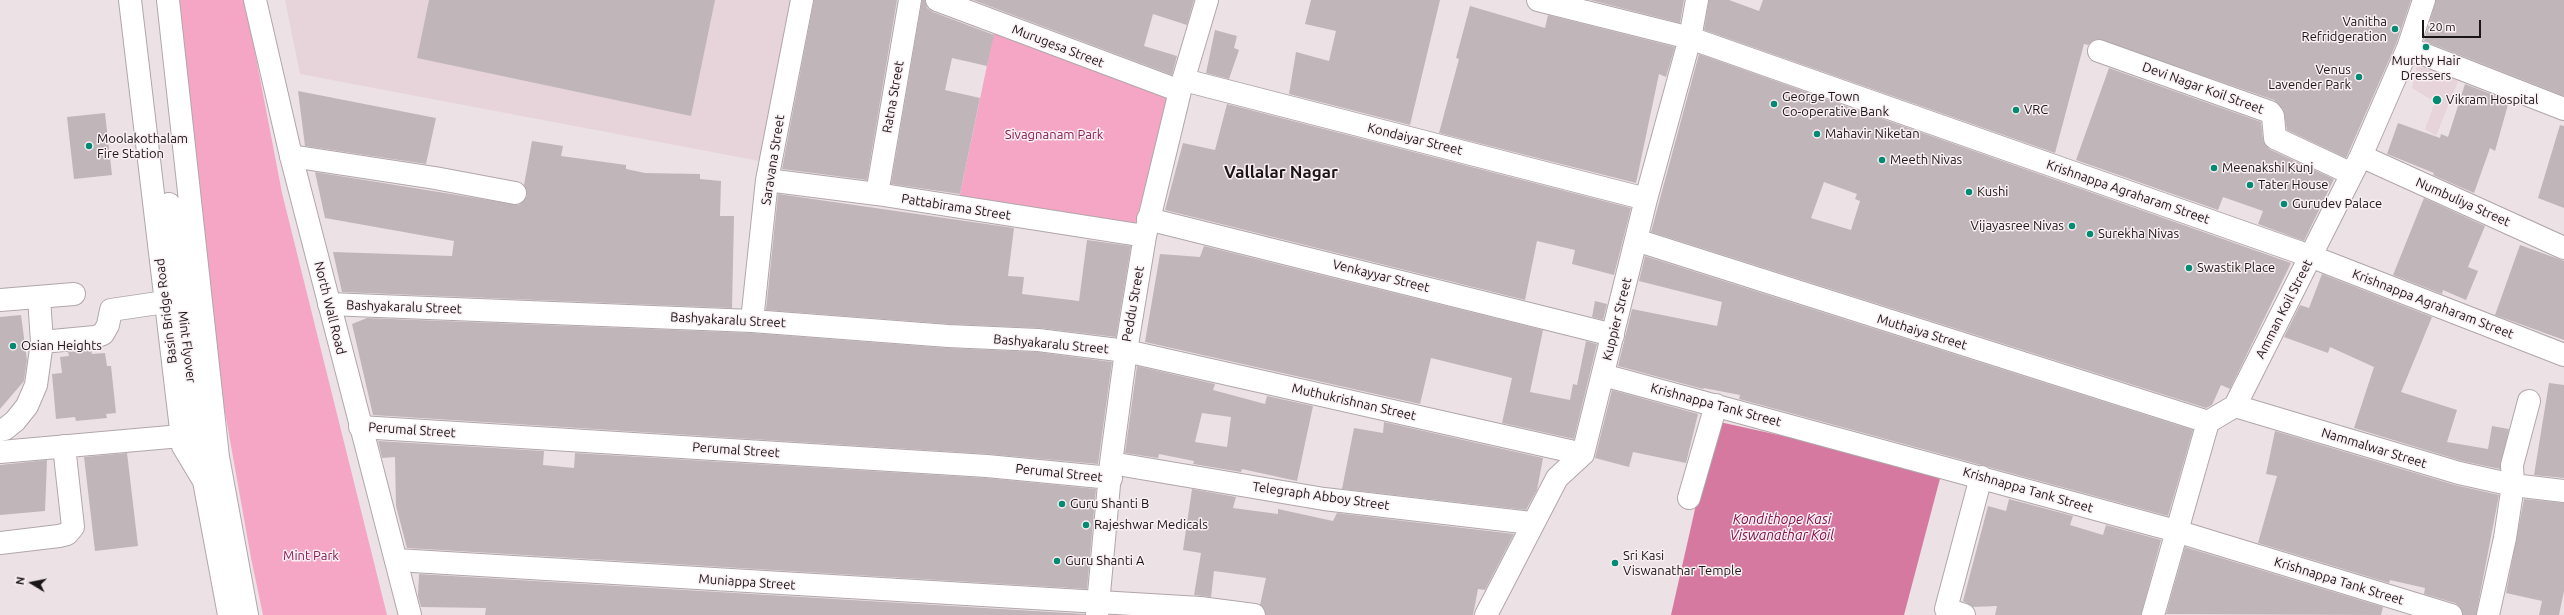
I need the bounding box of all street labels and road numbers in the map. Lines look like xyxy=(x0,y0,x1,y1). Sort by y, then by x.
street label: Murugesa Street xyxy=(1010,21,1106,71)
street label: Devi Nagar Koil Street xyxy=(2140,59,2266,117)
street label: Ratna Street xyxy=(879,60,907,134)
street label: Saravana Street xyxy=(758,114,788,206)
street label: Kondaiyar Street xyxy=(1366,120,1464,158)
street label: Krishnappa Agraharam Street xyxy=(2044,157,2212,227)
street label: Numbuliya Street xyxy=(2413,174,2513,230)
street label: Pattabirama Street xyxy=(900,191,1012,223)
street label: Venkayyar Street xyxy=(1331,256,1431,296)
street label: Amman Koil Street xyxy=(2252,257,2316,361)
street label: Basin Bridge Road xyxy=(152,258,180,364)
street label: North Wall Road xyxy=(311,260,349,356)
street label: Peddu Street xyxy=(1119,265,1147,343)
street label: Krishnappa Agraharam Street xyxy=(2350,266,2516,342)
street label: Kuppier Street xyxy=(1599,276,1635,362)
street label: Bashyakaralu Street xyxy=(346,297,462,317)
street label: Bashyakaralu Street xyxy=(670,309,786,331)
street label: Mint Flyover xyxy=(175,310,199,384)
street label: Muthaiya Street xyxy=(1875,311,1969,353)
street label: Bashyakaralu Street xyxy=(993,331,1109,357)
street label: Muthukrishnan Street xyxy=(1290,380,1418,424)
street label: Krishnappa Tank Street xyxy=(1649,380,1783,430)
street label: Perumal Street xyxy=(368,419,456,441)
street label: Nammalwar Street xyxy=(2319,425,2429,471)
street label: Perumal Street xyxy=(692,439,780,461)
street label: Perumal Street xyxy=(1015,461,1103,485)
street label: Krishnappa Tank Street xyxy=(1961,464,2095,516)
street label: Telegraph Abboy Street xyxy=(1251,479,1391,513)
street label: Krishnappa Tank Street xyxy=(2272,554,2406,608)
street label: Muniappa Street xyxy=(698,571,796,593)

